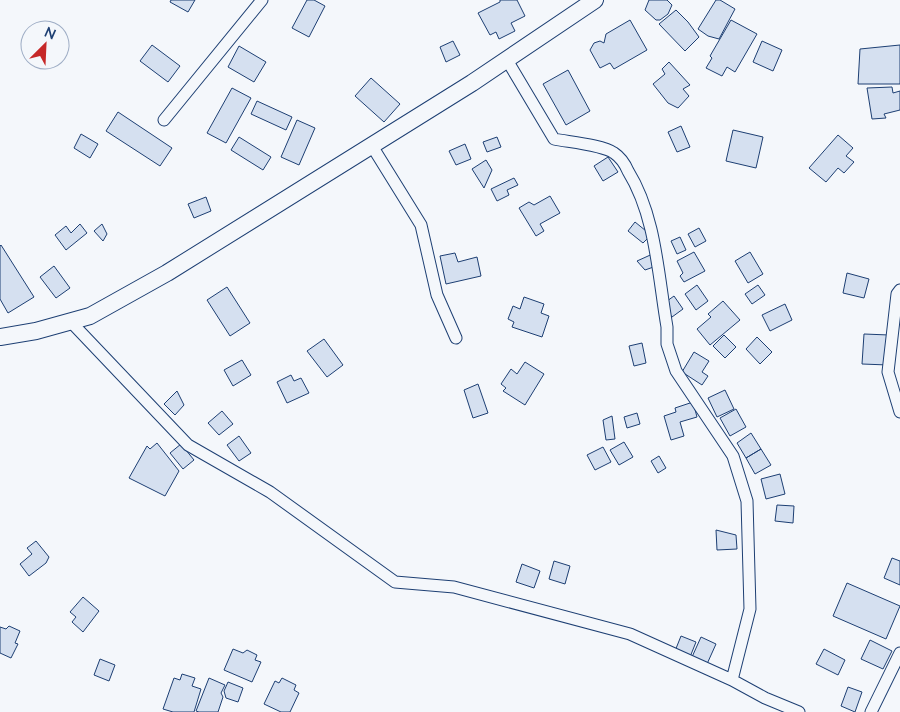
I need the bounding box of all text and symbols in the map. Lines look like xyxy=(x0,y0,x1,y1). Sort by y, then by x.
north arrow xyxy=(20,20,70,70)
text: N xyxy=(42,23,59,43)

